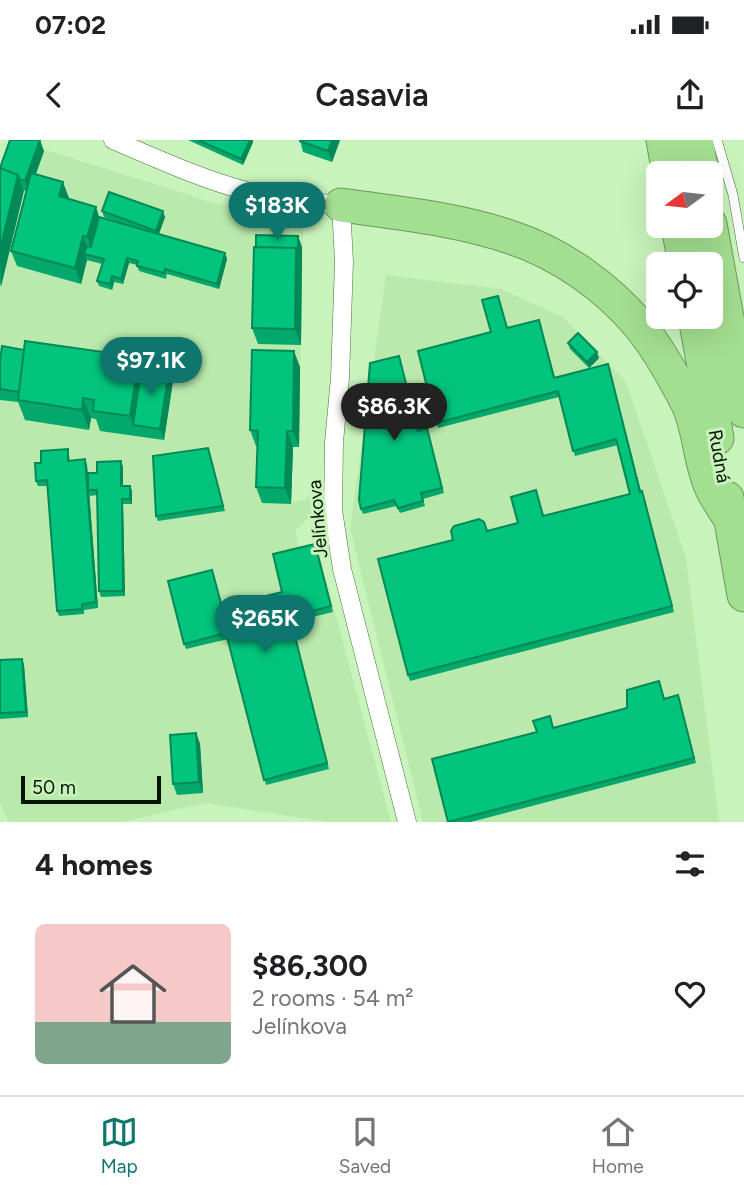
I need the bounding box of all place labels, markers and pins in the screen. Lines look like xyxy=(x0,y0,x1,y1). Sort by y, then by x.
pin: $183K xyxy=(228,182,326,242)
pin: $97.1K xyxy=(94,338,208,397)
pin: $86.3K xyxy=(337,384,451,443)
pin: $265K xyxy=(216,596,314,655)

